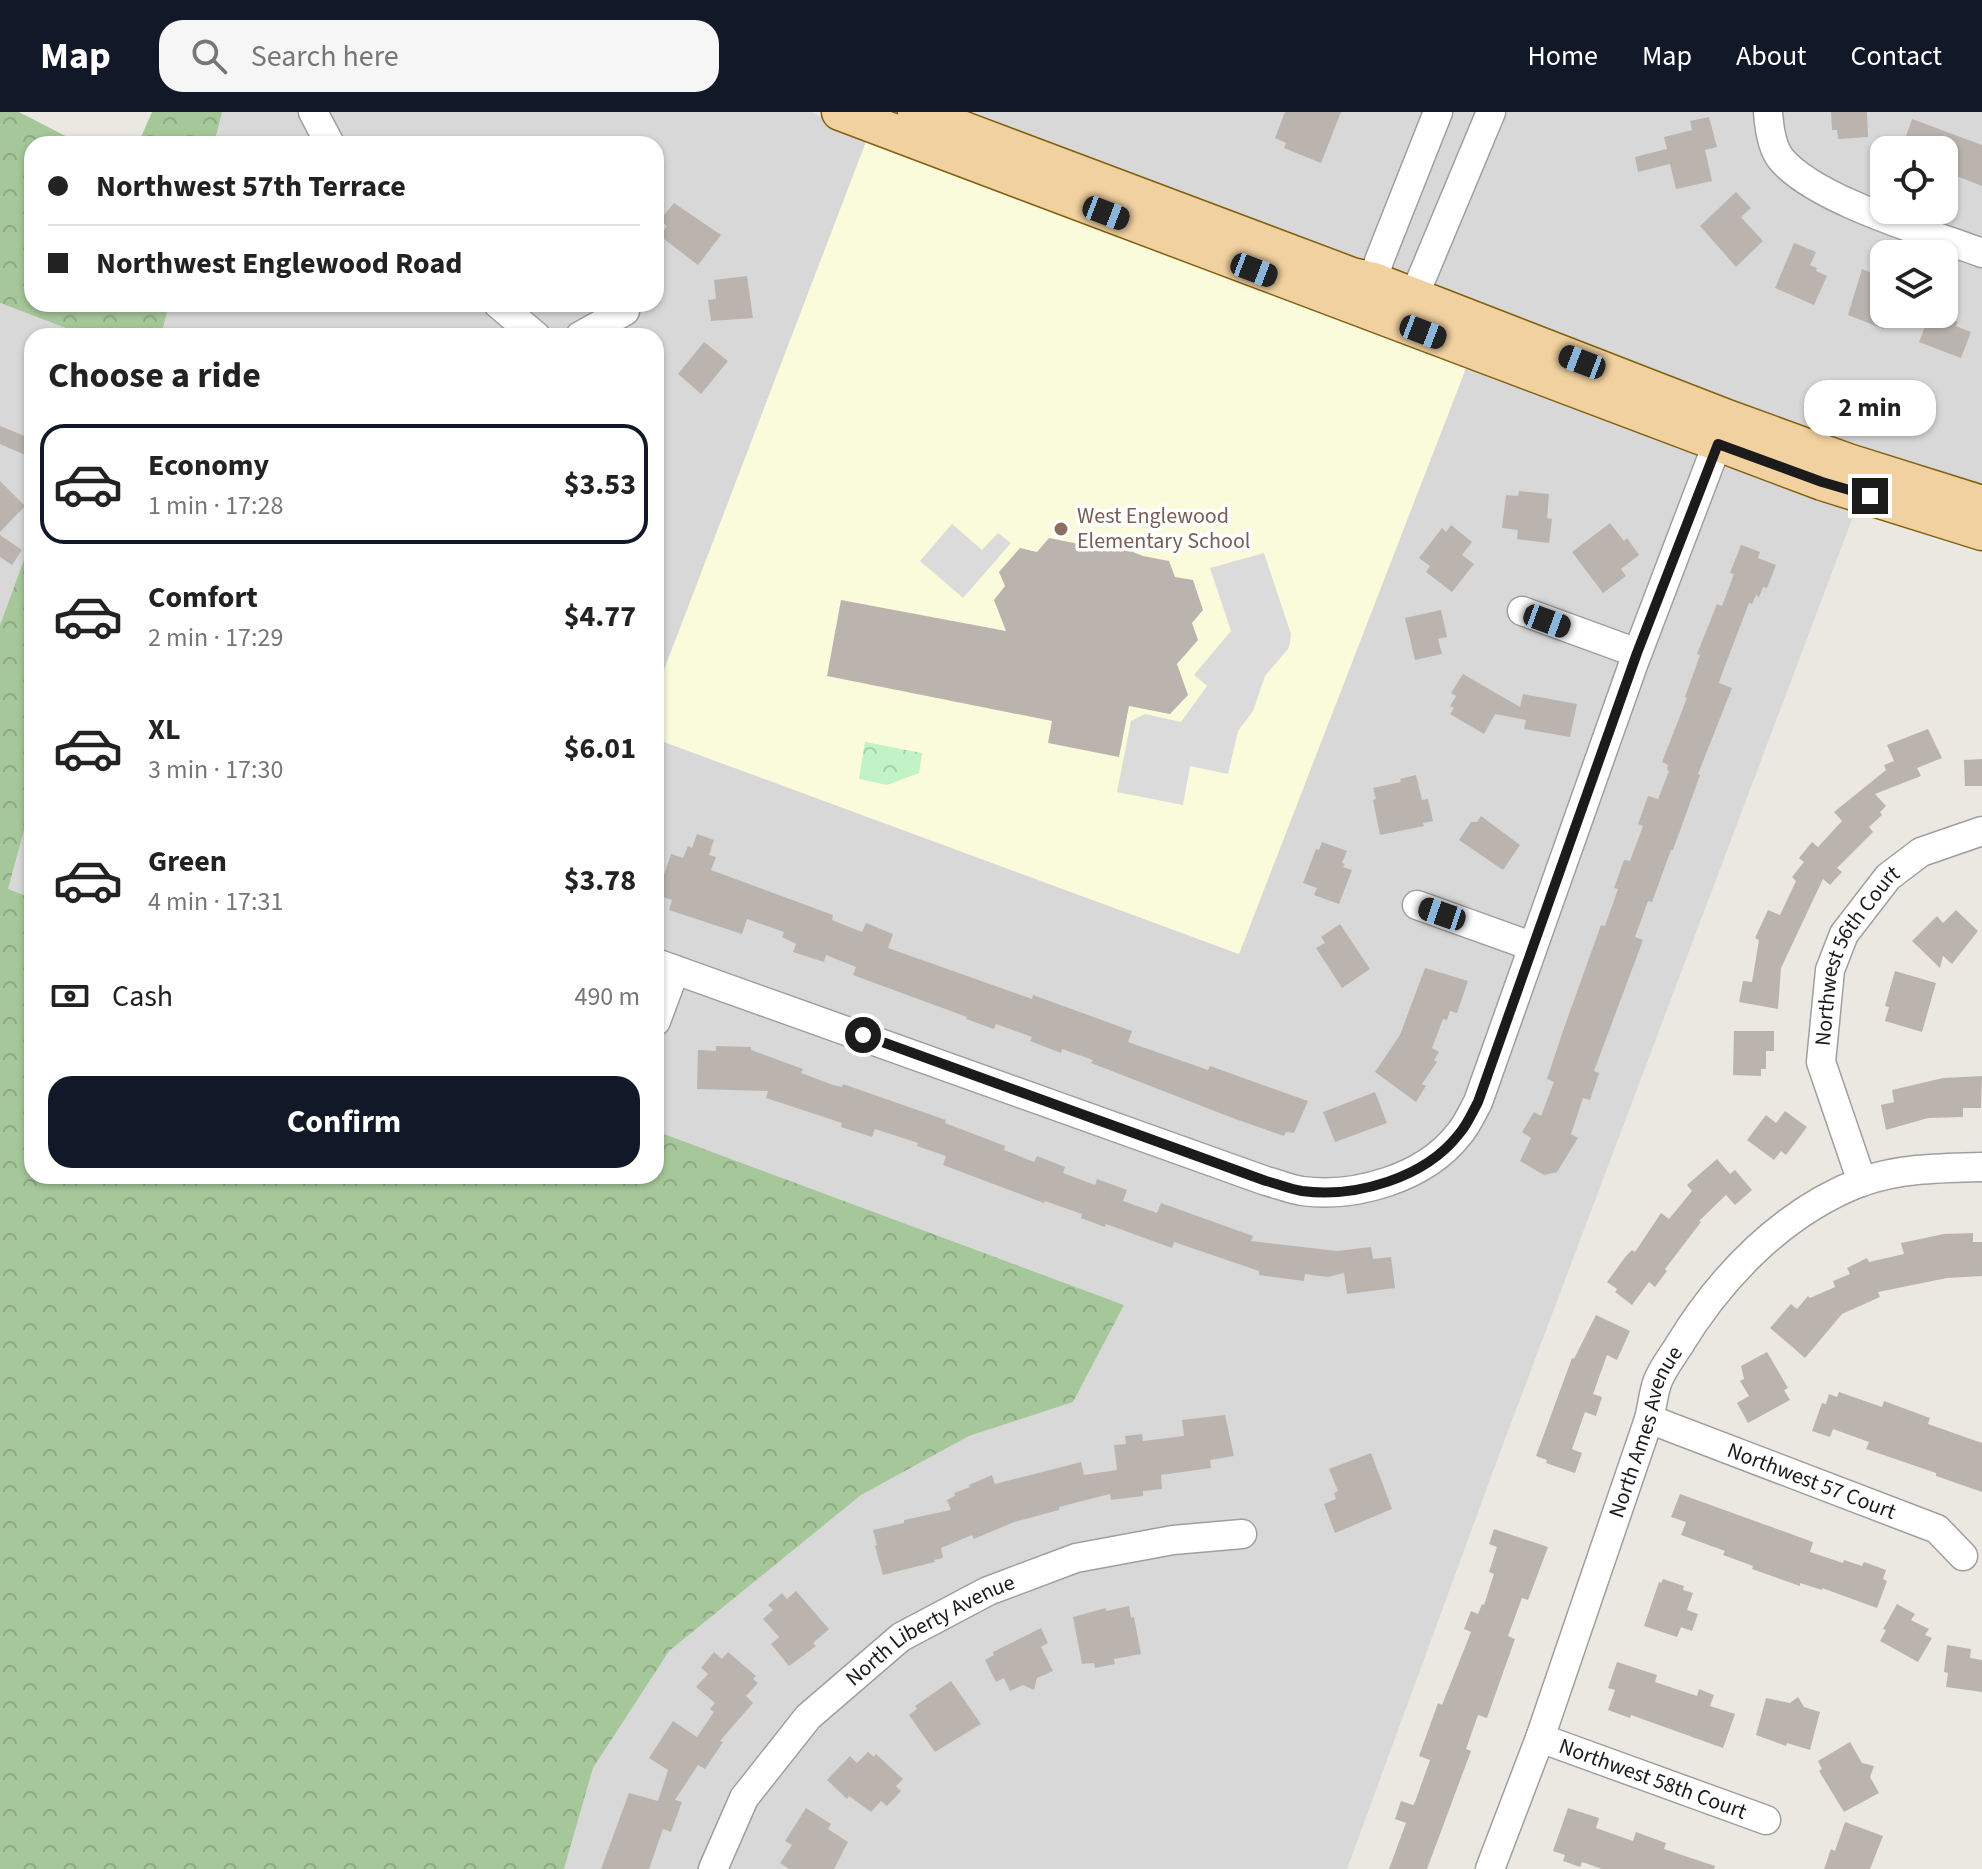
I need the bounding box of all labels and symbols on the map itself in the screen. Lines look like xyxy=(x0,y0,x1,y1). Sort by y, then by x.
car xyxy=(1079,193,1133,233)
car xyxy=(1227,250,1281,290)
car xyxy=(1396,312,1450,352)
car xyxy=(1555,342,1609,382)
callout: 2 min xyxy=(1804,380,1936,436)
route end xyxy=(1852,478,1888,514)
place label: West Englewood Elementary School xyxy=(1077,500,1250,557)
marker: West Englewood Elementary School xyxy=(1052,520,1070,538)
car xyxy=(1520,602,1574,640)
street label: Northwest 56th Court xyxy=(1807,857,1907,1047)
car xyxy=(1415,895,1469,933)
route start xyxy=(845,1017,881,1053)
street label: North Ames Avenue xyxy=(1600,1339,1691,1522)
street label: Northwest 57 Court xyxy=(1723,1434,1901,1528)
street label: North Liberty Avenue xyxy=(839,1566,1019,1694)
street label: Northwest 58th Court xyxy=(1554,1730,1752,1828)

